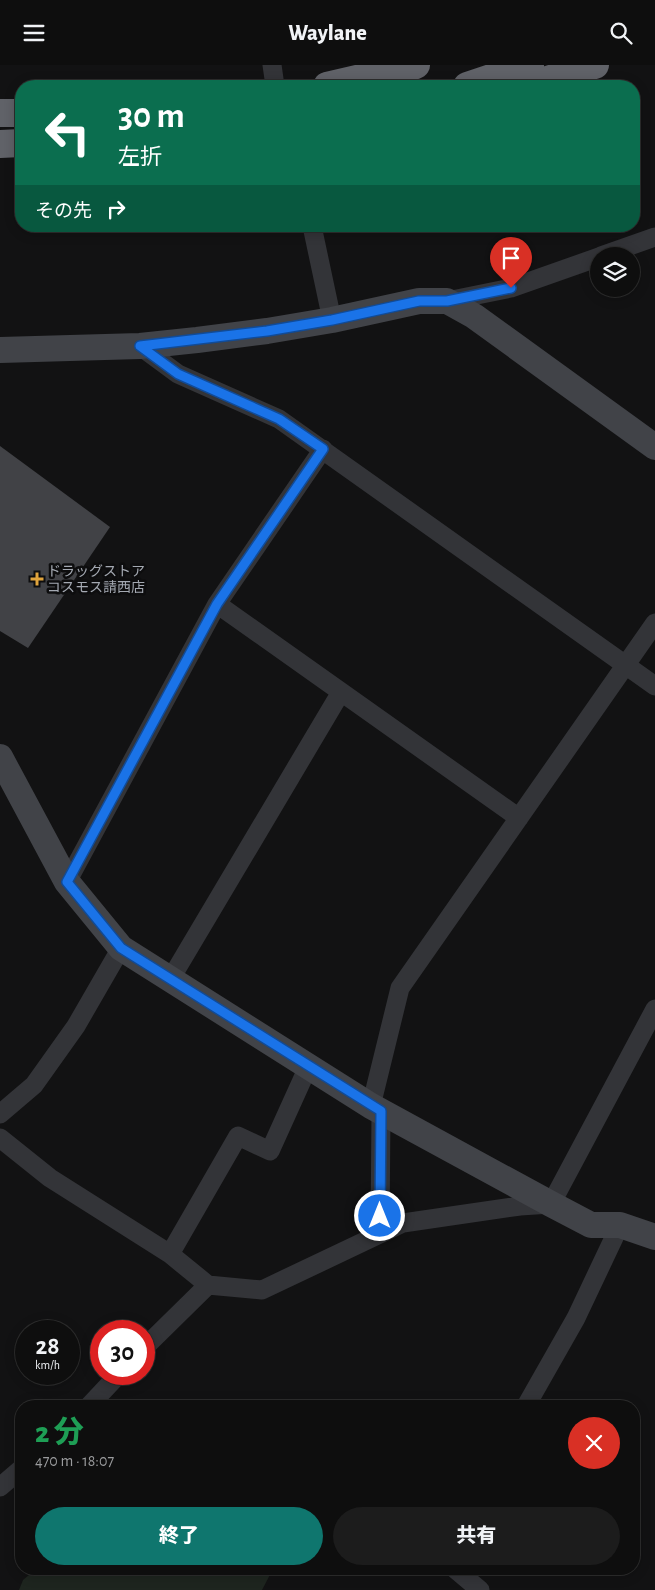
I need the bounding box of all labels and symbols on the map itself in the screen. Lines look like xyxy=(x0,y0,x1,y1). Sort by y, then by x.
pin xyxy=(490,237,532,288)
place label: ドラッグストア コスモス請西店 xyxy=(47,564,145,595)
marker: ドラッグストア コスモス請西店 xyxy=(31,573,43,585)
position arrow xyxy=(353,1189,405,1241)
speed limit sign: 30 xyxy=(90,1320,155,1385)

